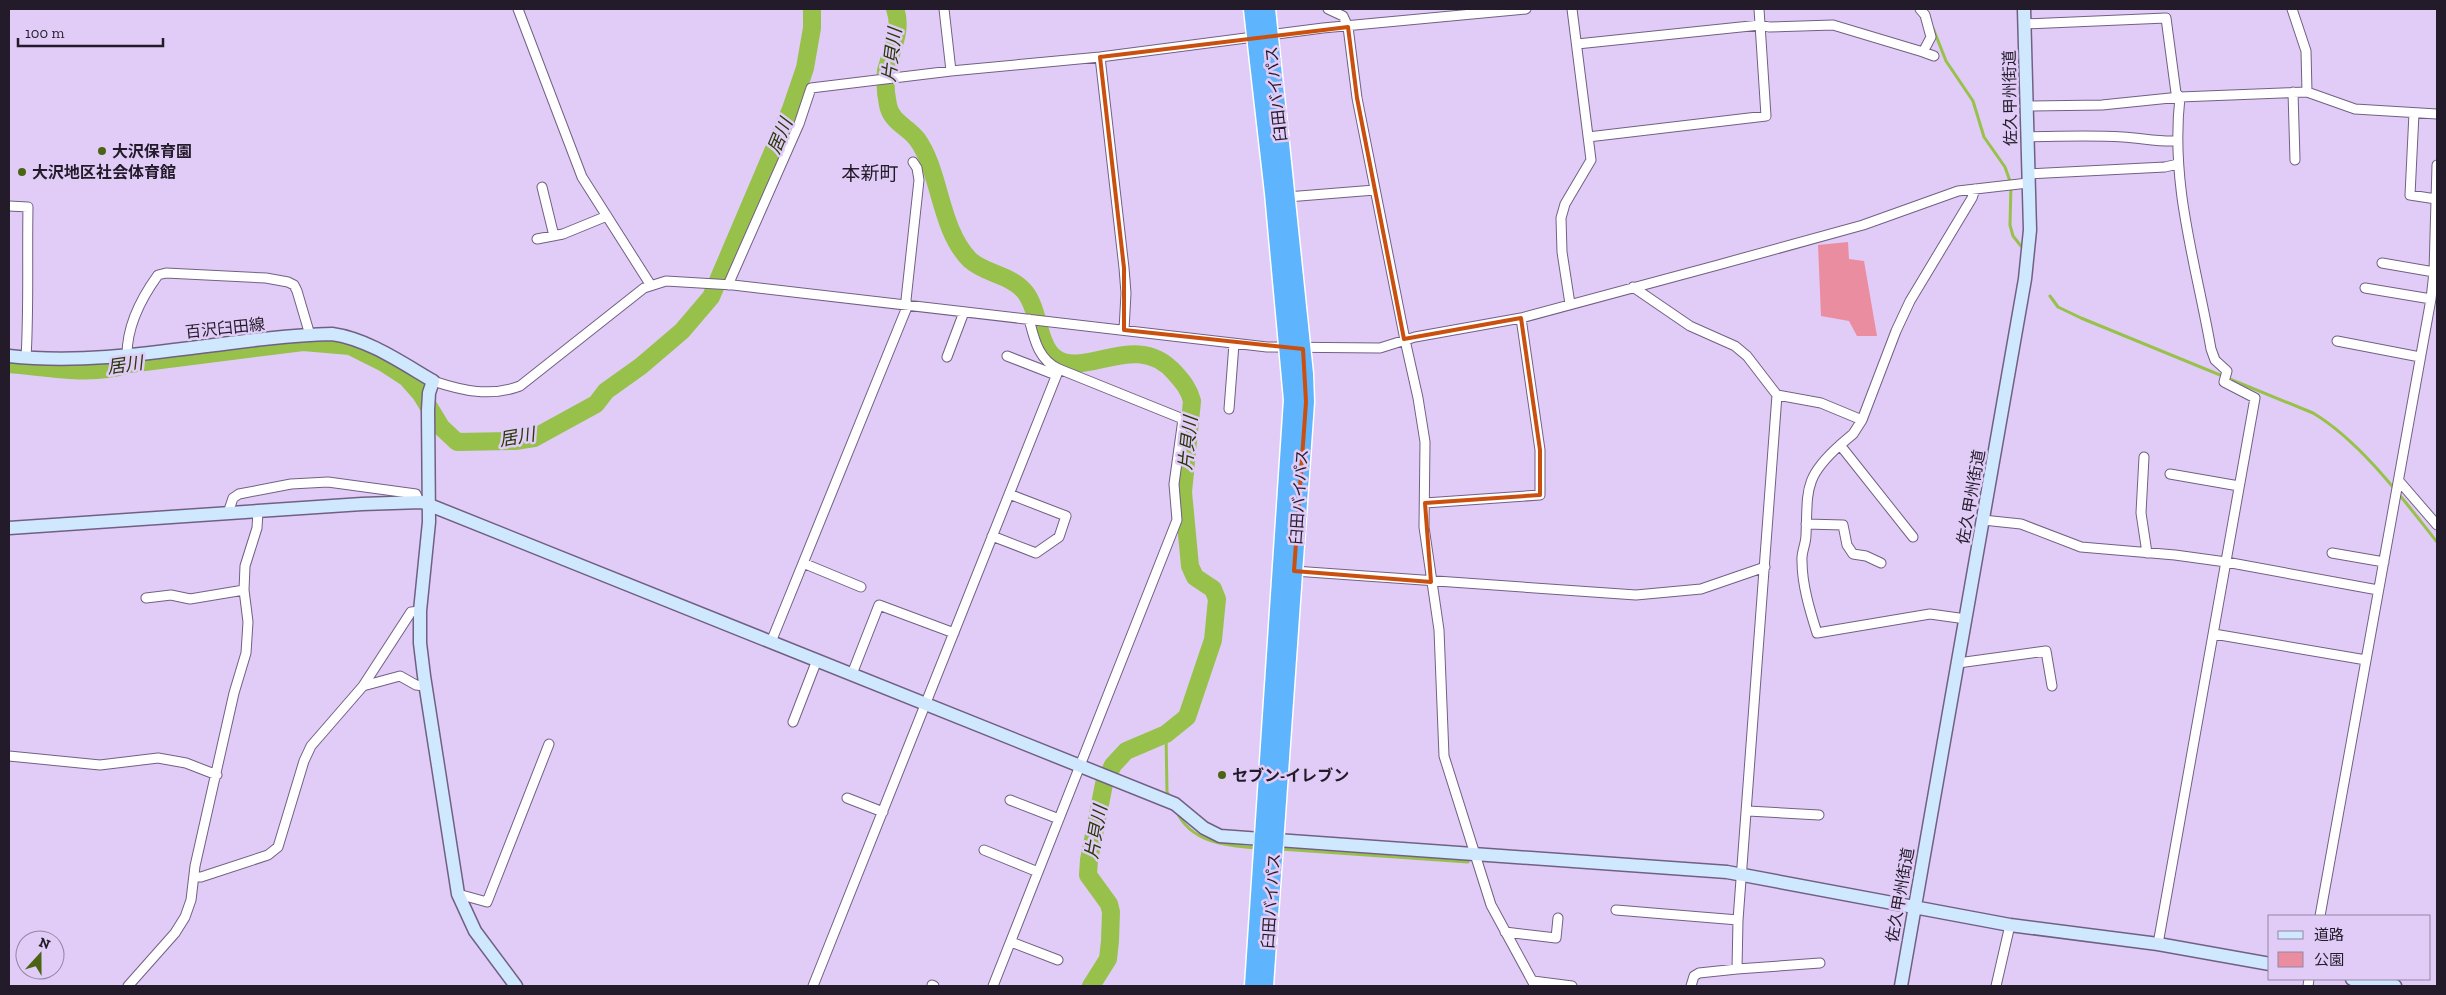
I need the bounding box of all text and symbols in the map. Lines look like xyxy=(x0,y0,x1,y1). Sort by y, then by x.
scale bar xyxy=(18,15,162,47)
text: 100 m xyxy=(25,24,64,42)
water label: 片貝川 xyxy=(878,25,906,83)
street label: 臼田バイパス xyxy=(1262,45,1290,143)
street label: 佐久甲州街道 xyxy=(2000,50,2020,146)
water label: 居川 xyxy=(763,113,798,157)
place label: 大沢保育園 xyxy=(112,142,192,161)
marker: 大沢保育園 xyxy=(96,145,108,157)
district label: 本新町 xyxy=(841,162,899,185)
place label: 大沢地区社会体育館 xyxy=(32,163,176,182)
marker: 大沢地区社会体育館 xyxy=(16,166,28,178)
street label: 百沢臼田線 xyxy=(184,314,266,342)
water label: 居川 xyxy=(106,351,146,378)
water label: 片貝川 xyxy=(1174,413,1202,471)
water label: 居川 xyxy=(497,423,539,451)
street label: 佐久甲州街道 xyxy=(1953,448,1989,546)
street label: 臼田バイパス xyxy=(1286,449,1312,545)
place label: セブン-イレブン xyxy=(1232,766,1349,785)
marker: セブン-イレブン xyxy=(1216,769,1228,781)
water label: 片貝川 xyxy=(1080,802,1112,860)
street label: 佐久甲州街道 xyxy=(1882,846,1918,944)
street label: 臼田バイパス xyxy=(1258,853,1284,949)
legend xyxy=(2268,915,2431,980)
text: 道路 xyxy=(2314,926,2344,944)
north arrow xyxy=(15,930,65,980)
text: N xyxy=(36,933,53,953)
text: 公園 xyxy=(2314,951,2344,969)

